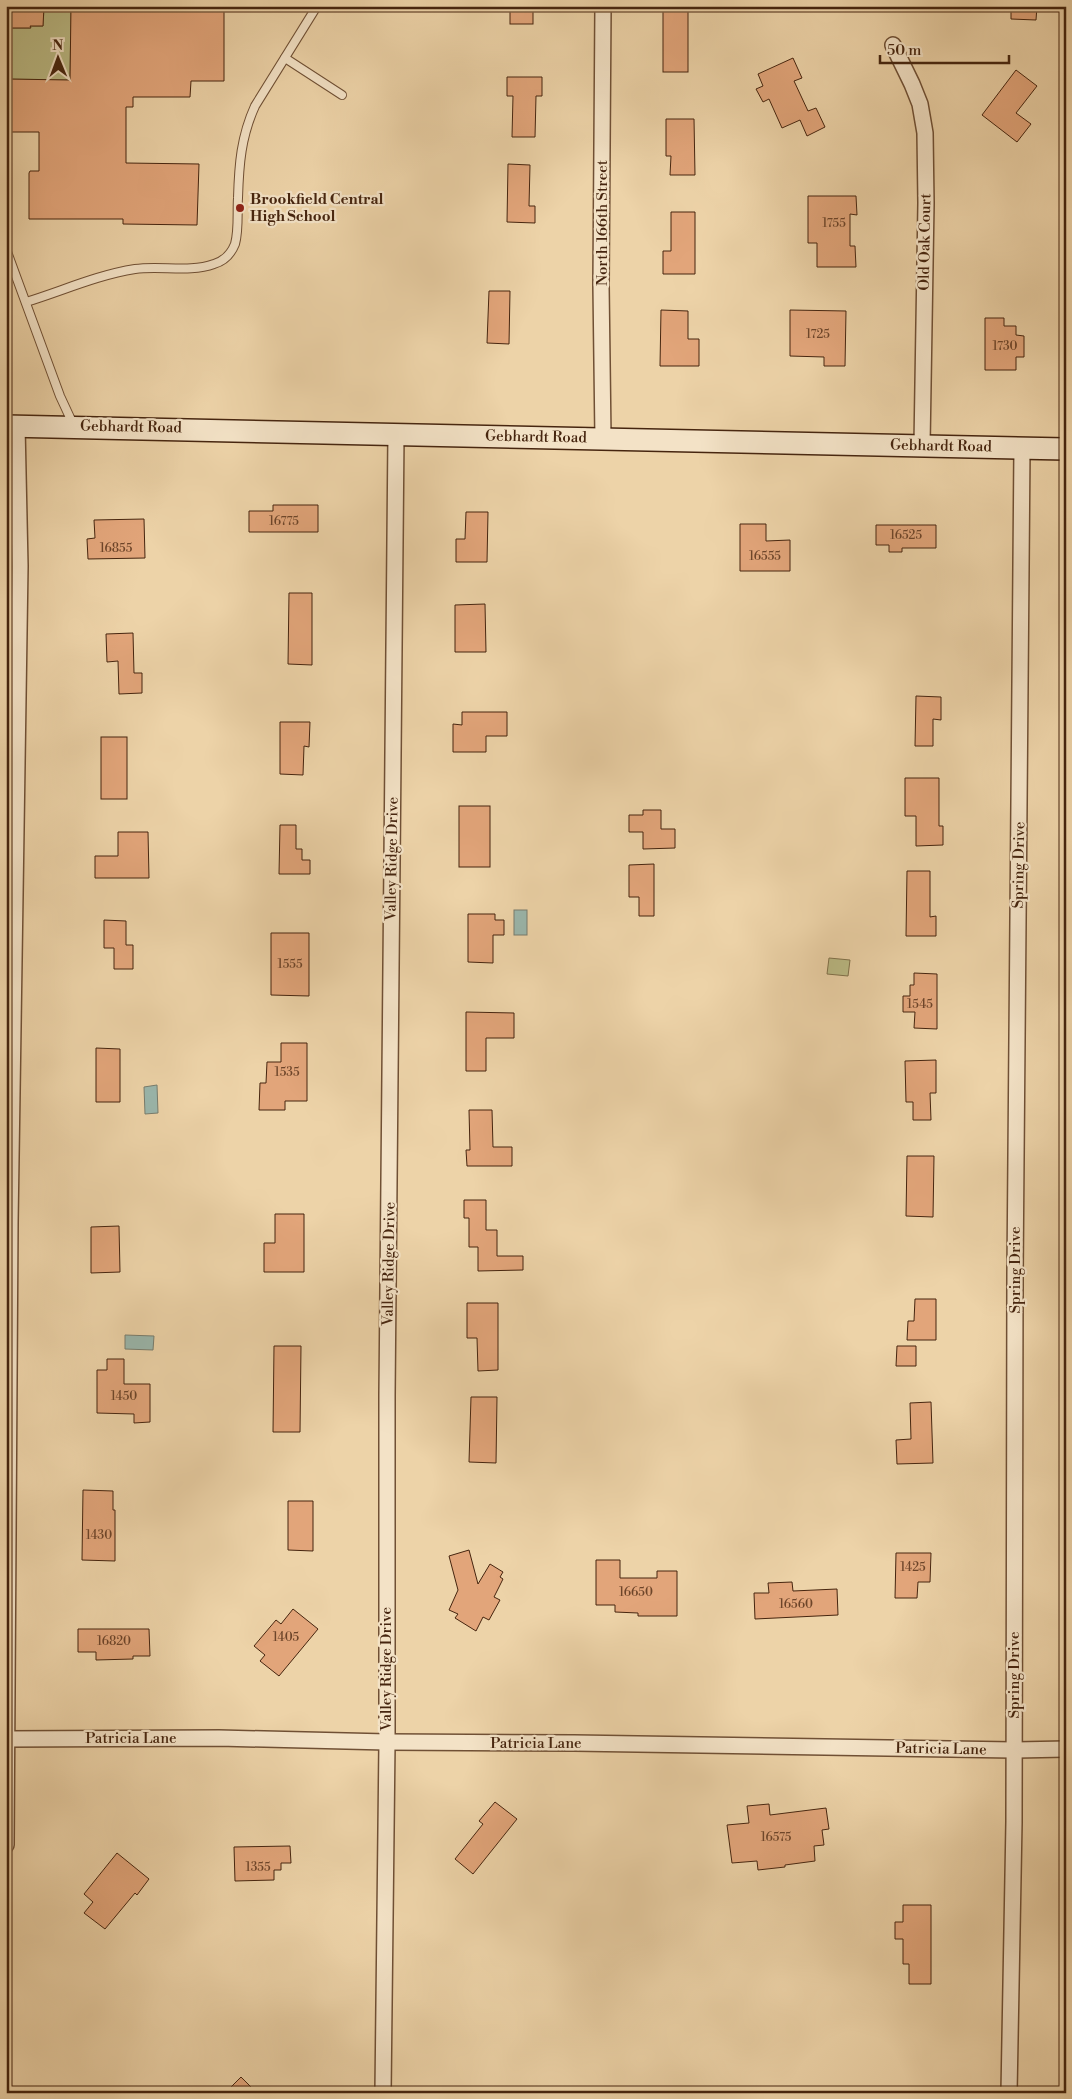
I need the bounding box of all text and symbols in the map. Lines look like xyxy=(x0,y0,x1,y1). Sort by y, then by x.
north arrow xyxy=(32,32,82,82)
scale bar xyxy=(880,32,1008,64)
text: N xyxy=(52,37,63,55)
text: 50 m xyxy=(887,41,921,60)
street label: North 166th Street xyxy=(593,159,612,286)
place label: Brookfield Central High School xyxy=(250,190,384,226)
street label: Old Oak Court xyxy=(915,192,935,291)
marker: Brookfield Central High School xyxy=(234,202,246,214)
house number: 1755 xyxy=(822,216,846,231)
house number: 1725 xyxy=(806,327,830,342)
house number: 1730 xyxy=(992,339,1018,354)
street label: Gebhardt Road xyxy=(80,417,183,437)
street label: Gebhardt Road xyxy=(485,427,588,447)
street label: Gebhardt Road xyxy=(890,436,993,456)
house number: 16775 xyxy=(269,514,299,529)
house number: 16525 xyxy=(890,528,922,543)
house number: 16855 xyxy=(100,541,133,556)
house number: 16555 xyxy=(749,549,781,564)
street label: Valley Ridge Drive xyxy=(381,797,403,922)
street label: Spring Drive xyxy=(1009,821,1029,909)
house number: 1555 xyxy=(277,957,303,972)
house number: 1545 xyxy=(907,997,933,1012)
house number: 1535 xyxy=(274,1065,300,1080)
street label: Valley Ridge Drive xyxy=(378,1202,400,1327)
street label: Spring Drive xyxy=(1006,1226,1025,1314)
house number: 1450 xyxy=(111,1389,137,1404)
house number: 1430 xyxy=(86,1528,112,1543)
house number: 1425 xyxy=(900,1560,926,1575)
house number: 16650 xyxy=(619,1585,653,1600)
house number: 16560 xyxy=(779,1597,813,1612)
street label: Valley Ridge Drive xyxy=(377,1607,396,1732)
house number: 1405 xyxy=(273,1630,300,1645)
street label: Spring Drive xyxy=(1005,1631,1024,1719)
house number: 16820 xyxy=(97,1634,131,1649)
street label: Patricia Lane xyxy=(85,1729,177,1748)
street label: Patricia Lane xyxy=(490,1734,582,1753)
street label: Patricia Lane xyxy=(895,1739,987,1759)
house number: 16575 xyxy=(761,1830,792,1845)
house number: 1355 xyxy=(245,1860,271,1875)

